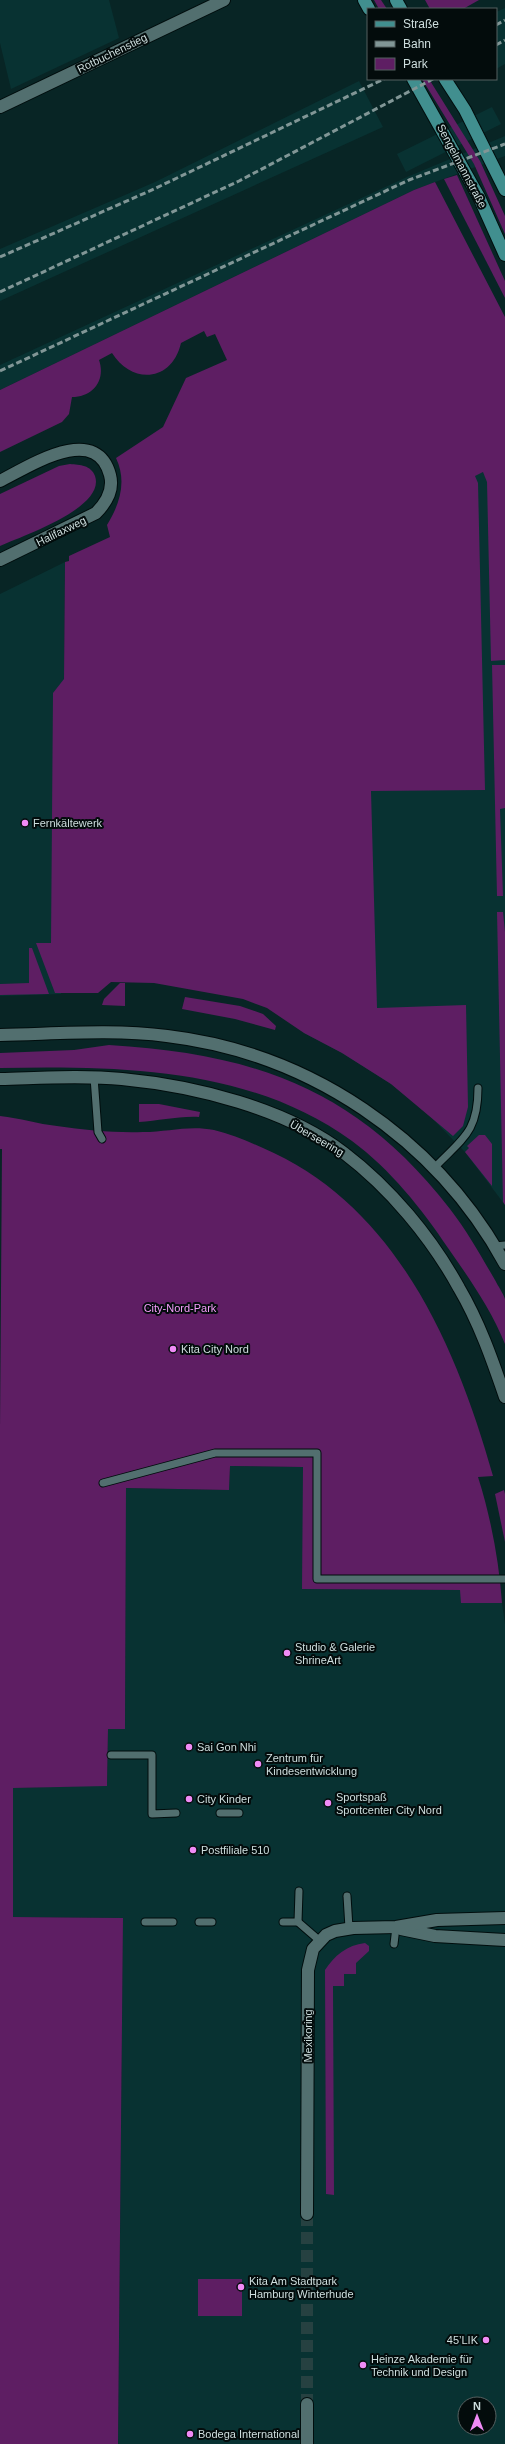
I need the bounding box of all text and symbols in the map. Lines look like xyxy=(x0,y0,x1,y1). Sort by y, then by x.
legend xyxy=(367,8,497,80)
text: Straße xyxy=(403,17,439,31)
street label: Rotbuchenstieg xyxy=(75,31,149,75)
text: Bahn xyxy=(403,37,431,51)
text: Park xyxy=(403,57,429,71)
street label: Sengelmannstraße xyxy=(435,122,489,210)
street label: Halifaxweg xyxy=(34,514,88,548)
place label: Fernkältewerk xyxy=(33,817,103,829)
marker: Fernkältewerk xyxy=(20,818,30,828)
street label: Überseering xyxy=(288,1118,346,1158)
park label: City-Nord-Park xyxy=(144,1302,217,1314)
place label: Kita City Nord xyxy=(181,1343,249,1355)
marker: Kita City Nord xyxy=(168,1344,178,1354)
place label: Studio & Galerie ShrineArt xyxy=(295,1641,375,1666)
marker: Studio & Galerie ShrineArt xyxy=(282,1648,292,1658)
place label: Sai Gon Nhi xyxy=(197,1741,256,1753)
marker: Sai Gon Nhi xyxy=(184,1742,194,1752)
place label: Zentrum für Kindesentwicklung xyxy=(266,1752,357,1777)
marker: Zentrum für Kindesentwicklung xyxy=(253,1759,263,1769)
place label: Sportspaß Sportcenter City Nord xyxy=(336,1791,442,1816)
place label: City Kinder xyxy=(197,1793,251,1805)
marker: City Kinder xyxy=(184,1794,194,1804)
marker: Sportspaß Sportcenter City Nord xyxy=(323,1798,333,1808)
place label: Postfiliale 510 xyxy=(201,1844,270,1856)
marker: Postfiliale 510 xyxy=(188,1845,198,1855)
street label: Mexikoring xyxy=(302,2009,314,2063)
place label: Kita Am Stadtpark Hamburg Winterhude xyxy=(249,2275,354,2300)
marker: Kita Am Stadtpark Hamburg Winterhude xyxy=(236,2282,246,2292)
place label: 45’LIK xyxy=(447,2334,479,2346)
marker: 45’LIK xyxy=(481,2335,491,2345)
place label: Heinze Akademie für Technik und Design xyxy=(371,2353,473,2378)
marker: Heinze Akademie für Technik und Design xyxy=(358,2360,368,2370)
north arrow xyxy=(457,2396,497,2436)
text: N xyxy=(473,2400,481,2412)
place label: Bodega International xyxy=(198,2428,300,2440)
marker: Bodega International xyxy=(185,2429,195,2439)

